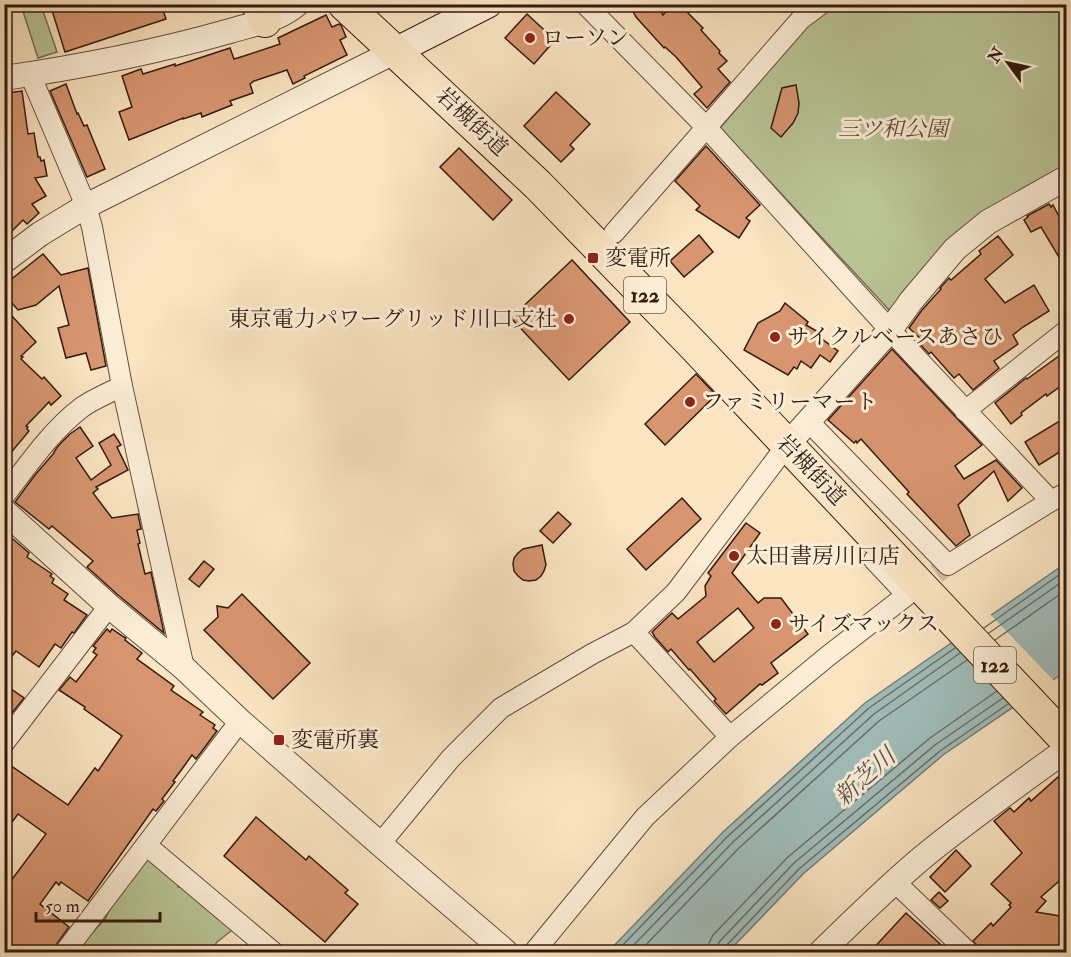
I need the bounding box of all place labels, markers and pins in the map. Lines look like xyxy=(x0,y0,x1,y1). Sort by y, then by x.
place label: ローソン xyxy=(542,24,629,52)
marker: ローソン xyxy=(523,31,537,45)
place label: 変電所 xyxy=(605,244,671,272)
marker: 変電所 xyxy=(586,251,600,265)
place label: 東京電力パワーグリッド川口支社 xyxy=(228,305,557,333)
marker: 東京電力パワーグリッド川口支社 xyxy=(562,312,576,326)
place label: サイクルベースあさひ xyxy=(787,323,1003,351)
marker: サイクルベースあさひ xyxy=(768,330,782,344)
place label: ファミリーマート xyxy=(702,388,878,416)
marker: ファミリーマート xyxy=(683,395,697,409)
place label: 太田書房川口店 xyxy=(746,542,900,570)
marker: 太田書房川口店 xyxy=(727,549,741,563)
place label: サイズマックス xyxy=(788,610,939,638)
marker: サイズマックス xyxy=(769,617,783,631)
place label: 変電所裏 xyxy=(291,726,379,754)
marker: 変電所裏 xyxy=(272,733,286,747)

